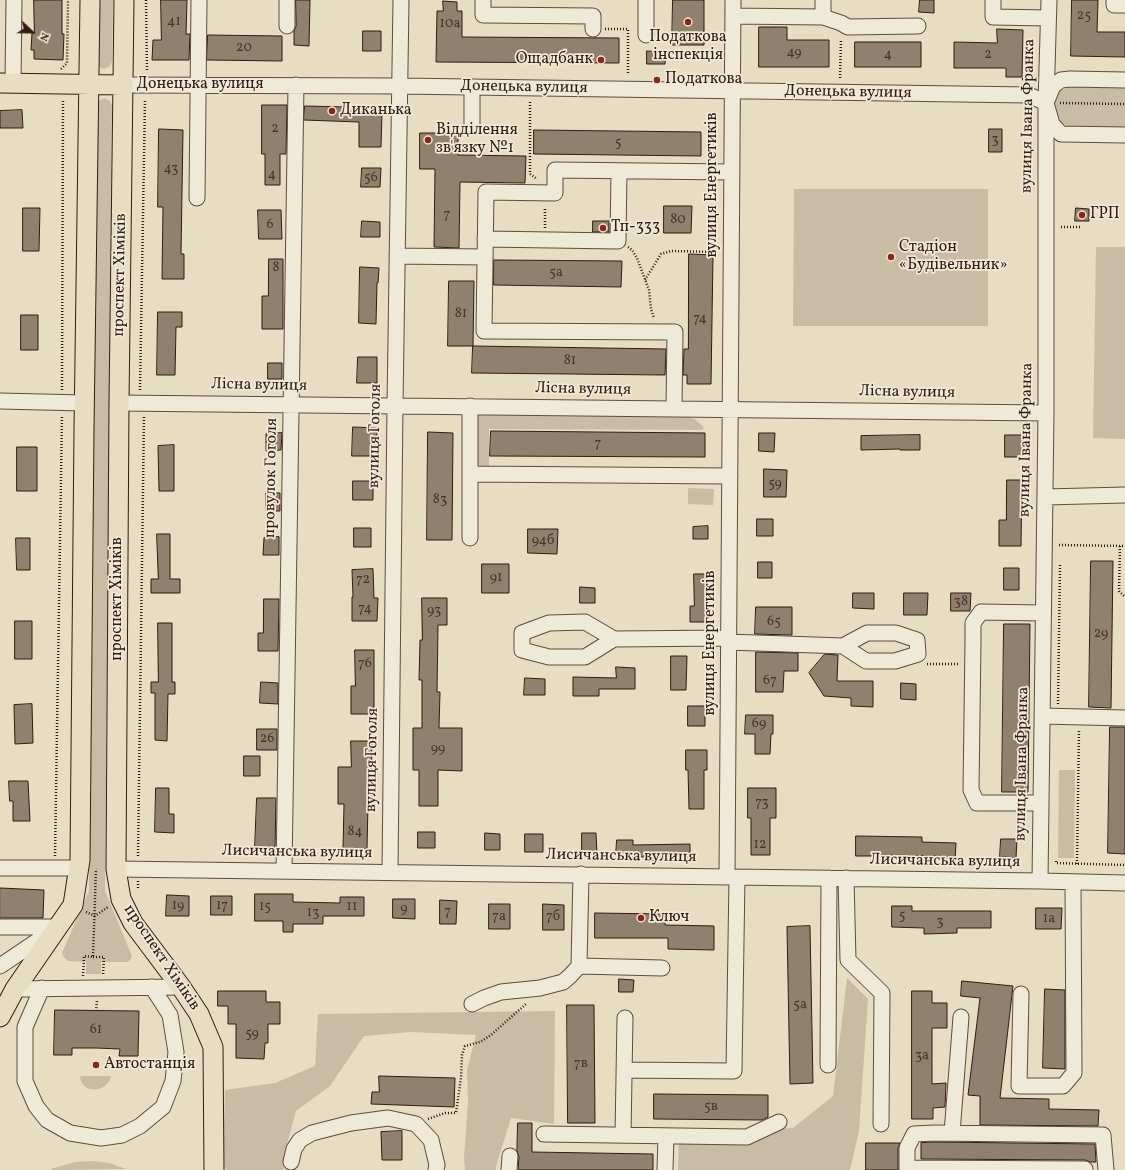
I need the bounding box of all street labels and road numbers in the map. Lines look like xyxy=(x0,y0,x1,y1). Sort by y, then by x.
street label: вулиця Івана Франка xyxy=(1018,39,1040,193)
street label: Донецька вулиця xyxy=(136,75,264,95)
street label: Донецька вулиця xyxy=(460,77,588,99)
street label: Донецька вулиця xyxy=(784,82,912,104)
street label: вулиця Енергетиків xyxy=(703,112,723,258)
street label: проспект Хіміків xyxy=(110,213,132,337)
street label: вулиця Івана Франка xyxy=(1016,363,1038,517)
street label: Лісна вулиця xyxy=(211,376,307,396)
street label: Лісна вулиця xyxy=(535,380,631,400)
street label: Лісна вулиця xyxy=(859,383,955,403)
street label: вулиця Гоголя xyxy=(365,384,387,488)
street label: провулок Гоголя xyxy=(261,418,283,538)
street label: проспект Хіміків xyxy=(108,537,128,661)
street label: вулиця Енергетиків xyxy=(701,570,721,716)
street label: вулиця Івана Франка xyxy=(1012,687,1034,841)
street label: вулиця Гоголя xyxy=(362,708,384,812)
street label: Лисичанська вулиця xyxy=(221,842,373,864)
street label: Лисичанська вулиця xyxy=(545,846,697,868)
street label: Лисичанська вулиця xyxy=(869,851,1021,873)
street label: проспект Хіміків xyxy=(119,901,203,1015)

